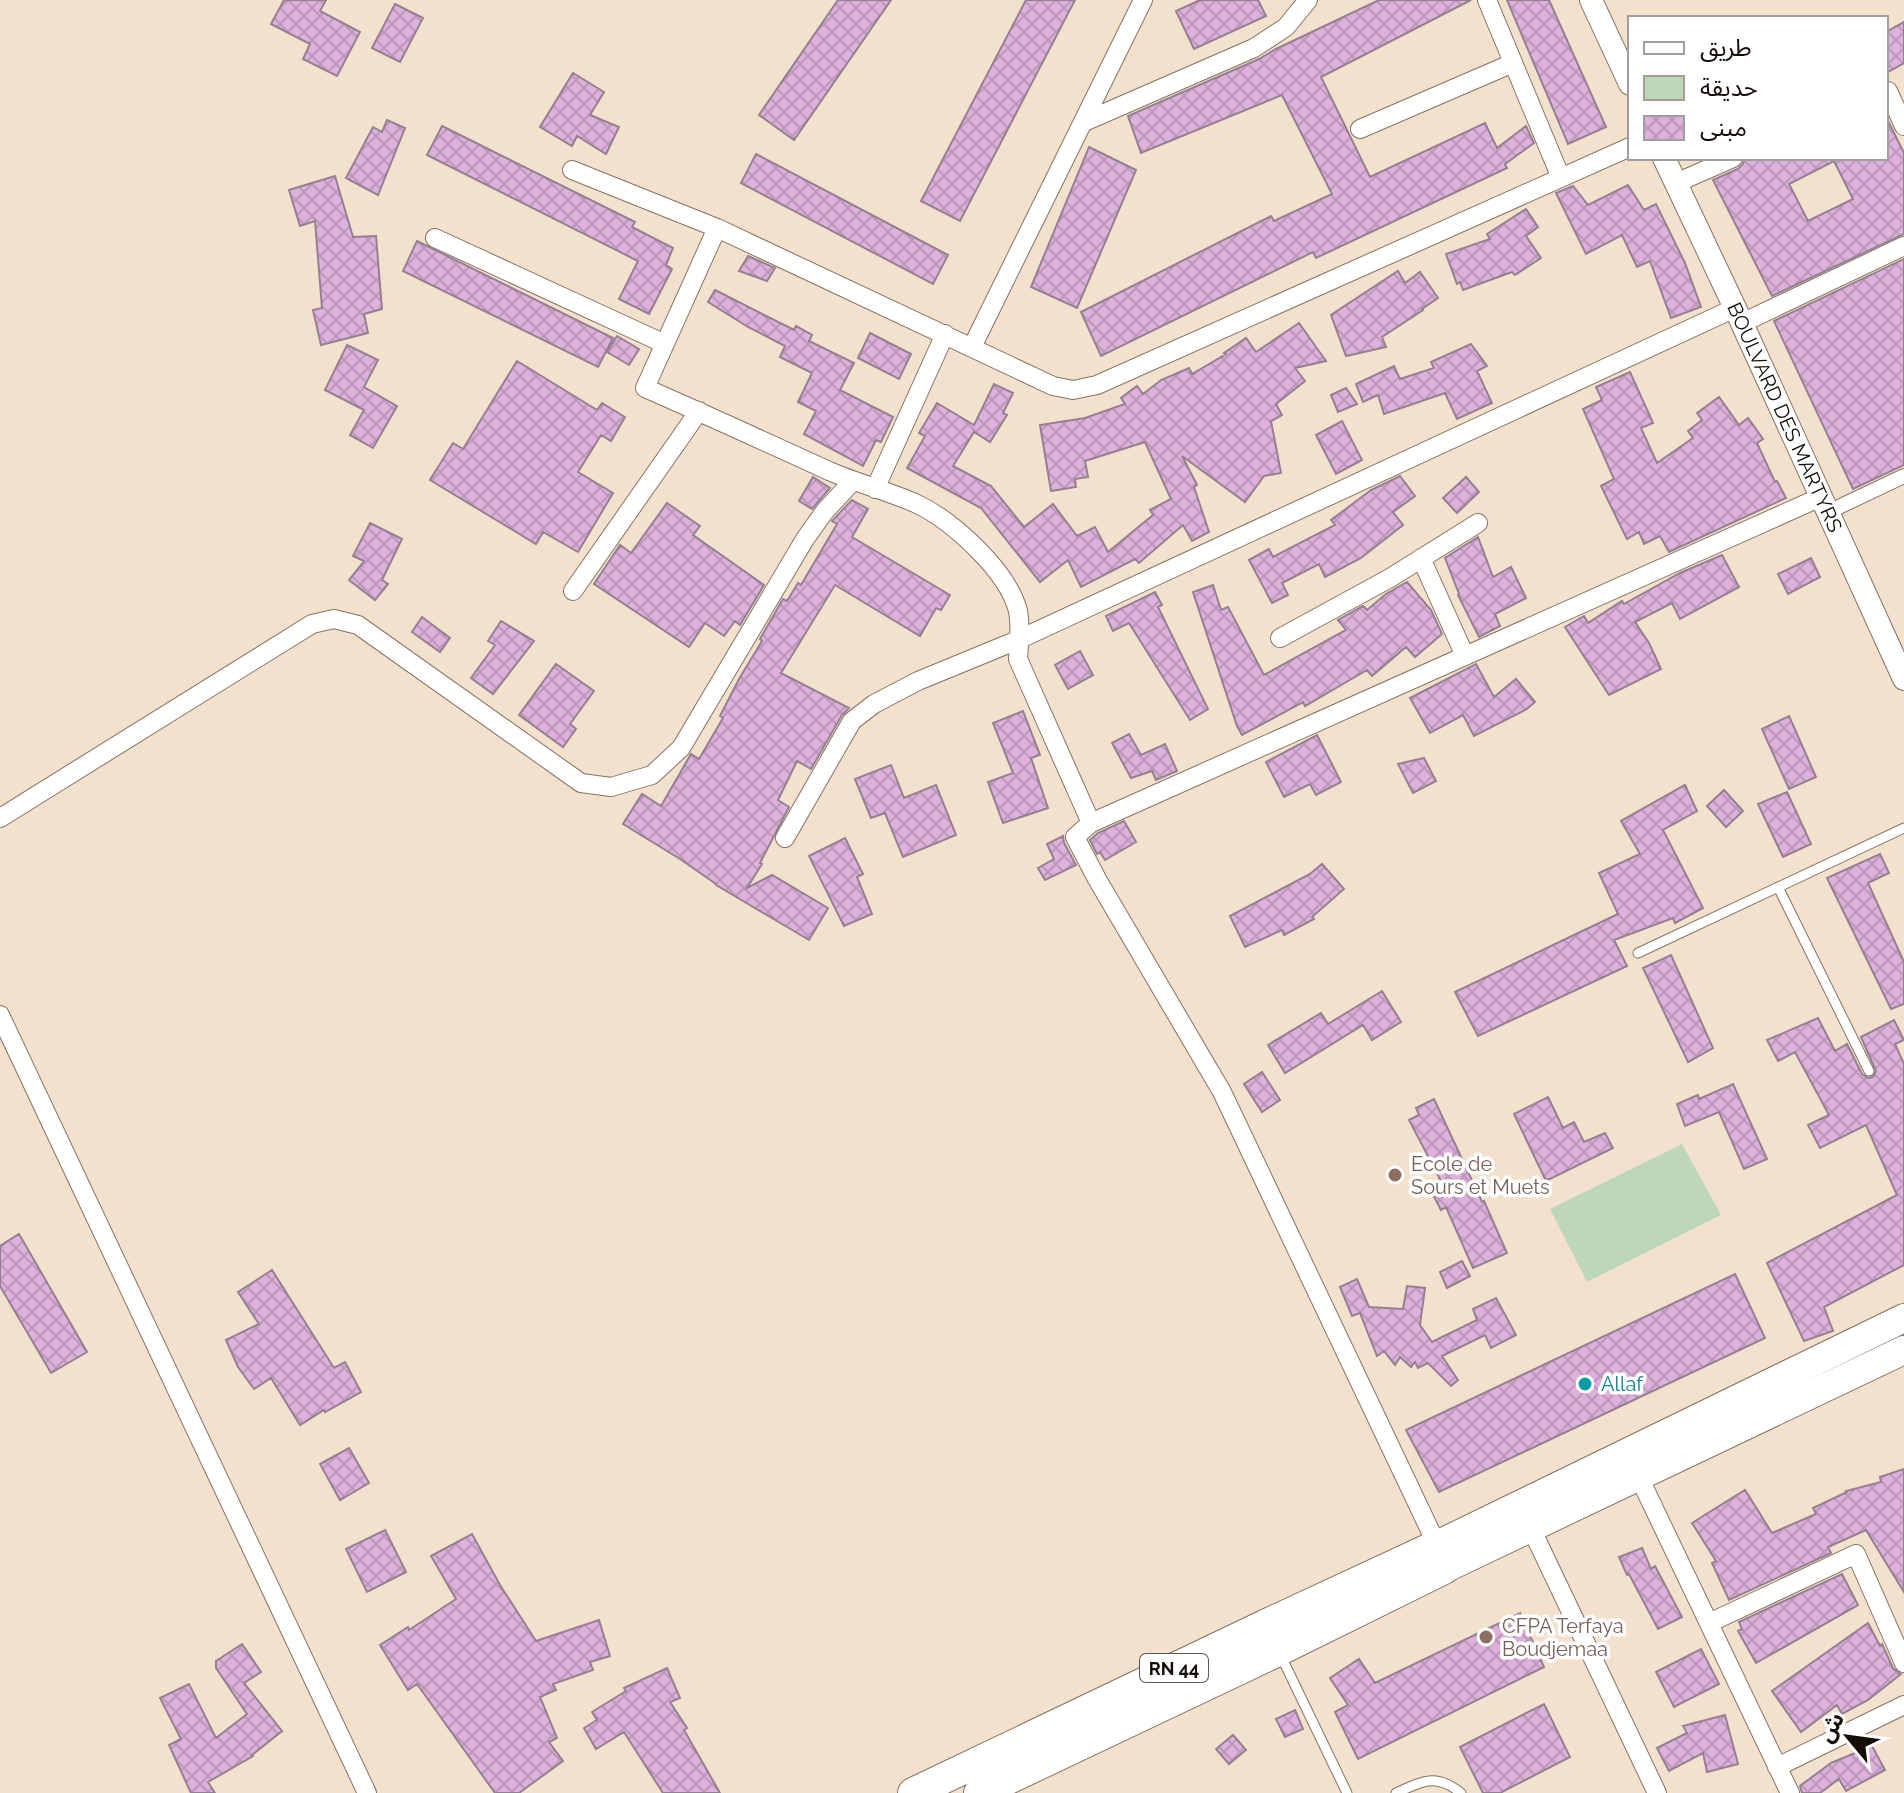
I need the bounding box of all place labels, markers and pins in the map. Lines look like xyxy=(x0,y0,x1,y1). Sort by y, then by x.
place label: Ecole de Sours et Muets xyxy=(1411,1152,1550,1199)
marker: Ecole de Sours et Muets xyxy=(1386,1166,1404,1184)
place label: Allaf xyxy=(1601,1372,1644,1396)
marker: Allaf xyxy=(1576,1375,1594,1393)
place label: CFPA Terfaya Boudjemaa xyxy=(1502,1614,1624,1661)
marker: CFPA Terfaya Boudjemaa xyxy=(1477,1628,1495,1646)

